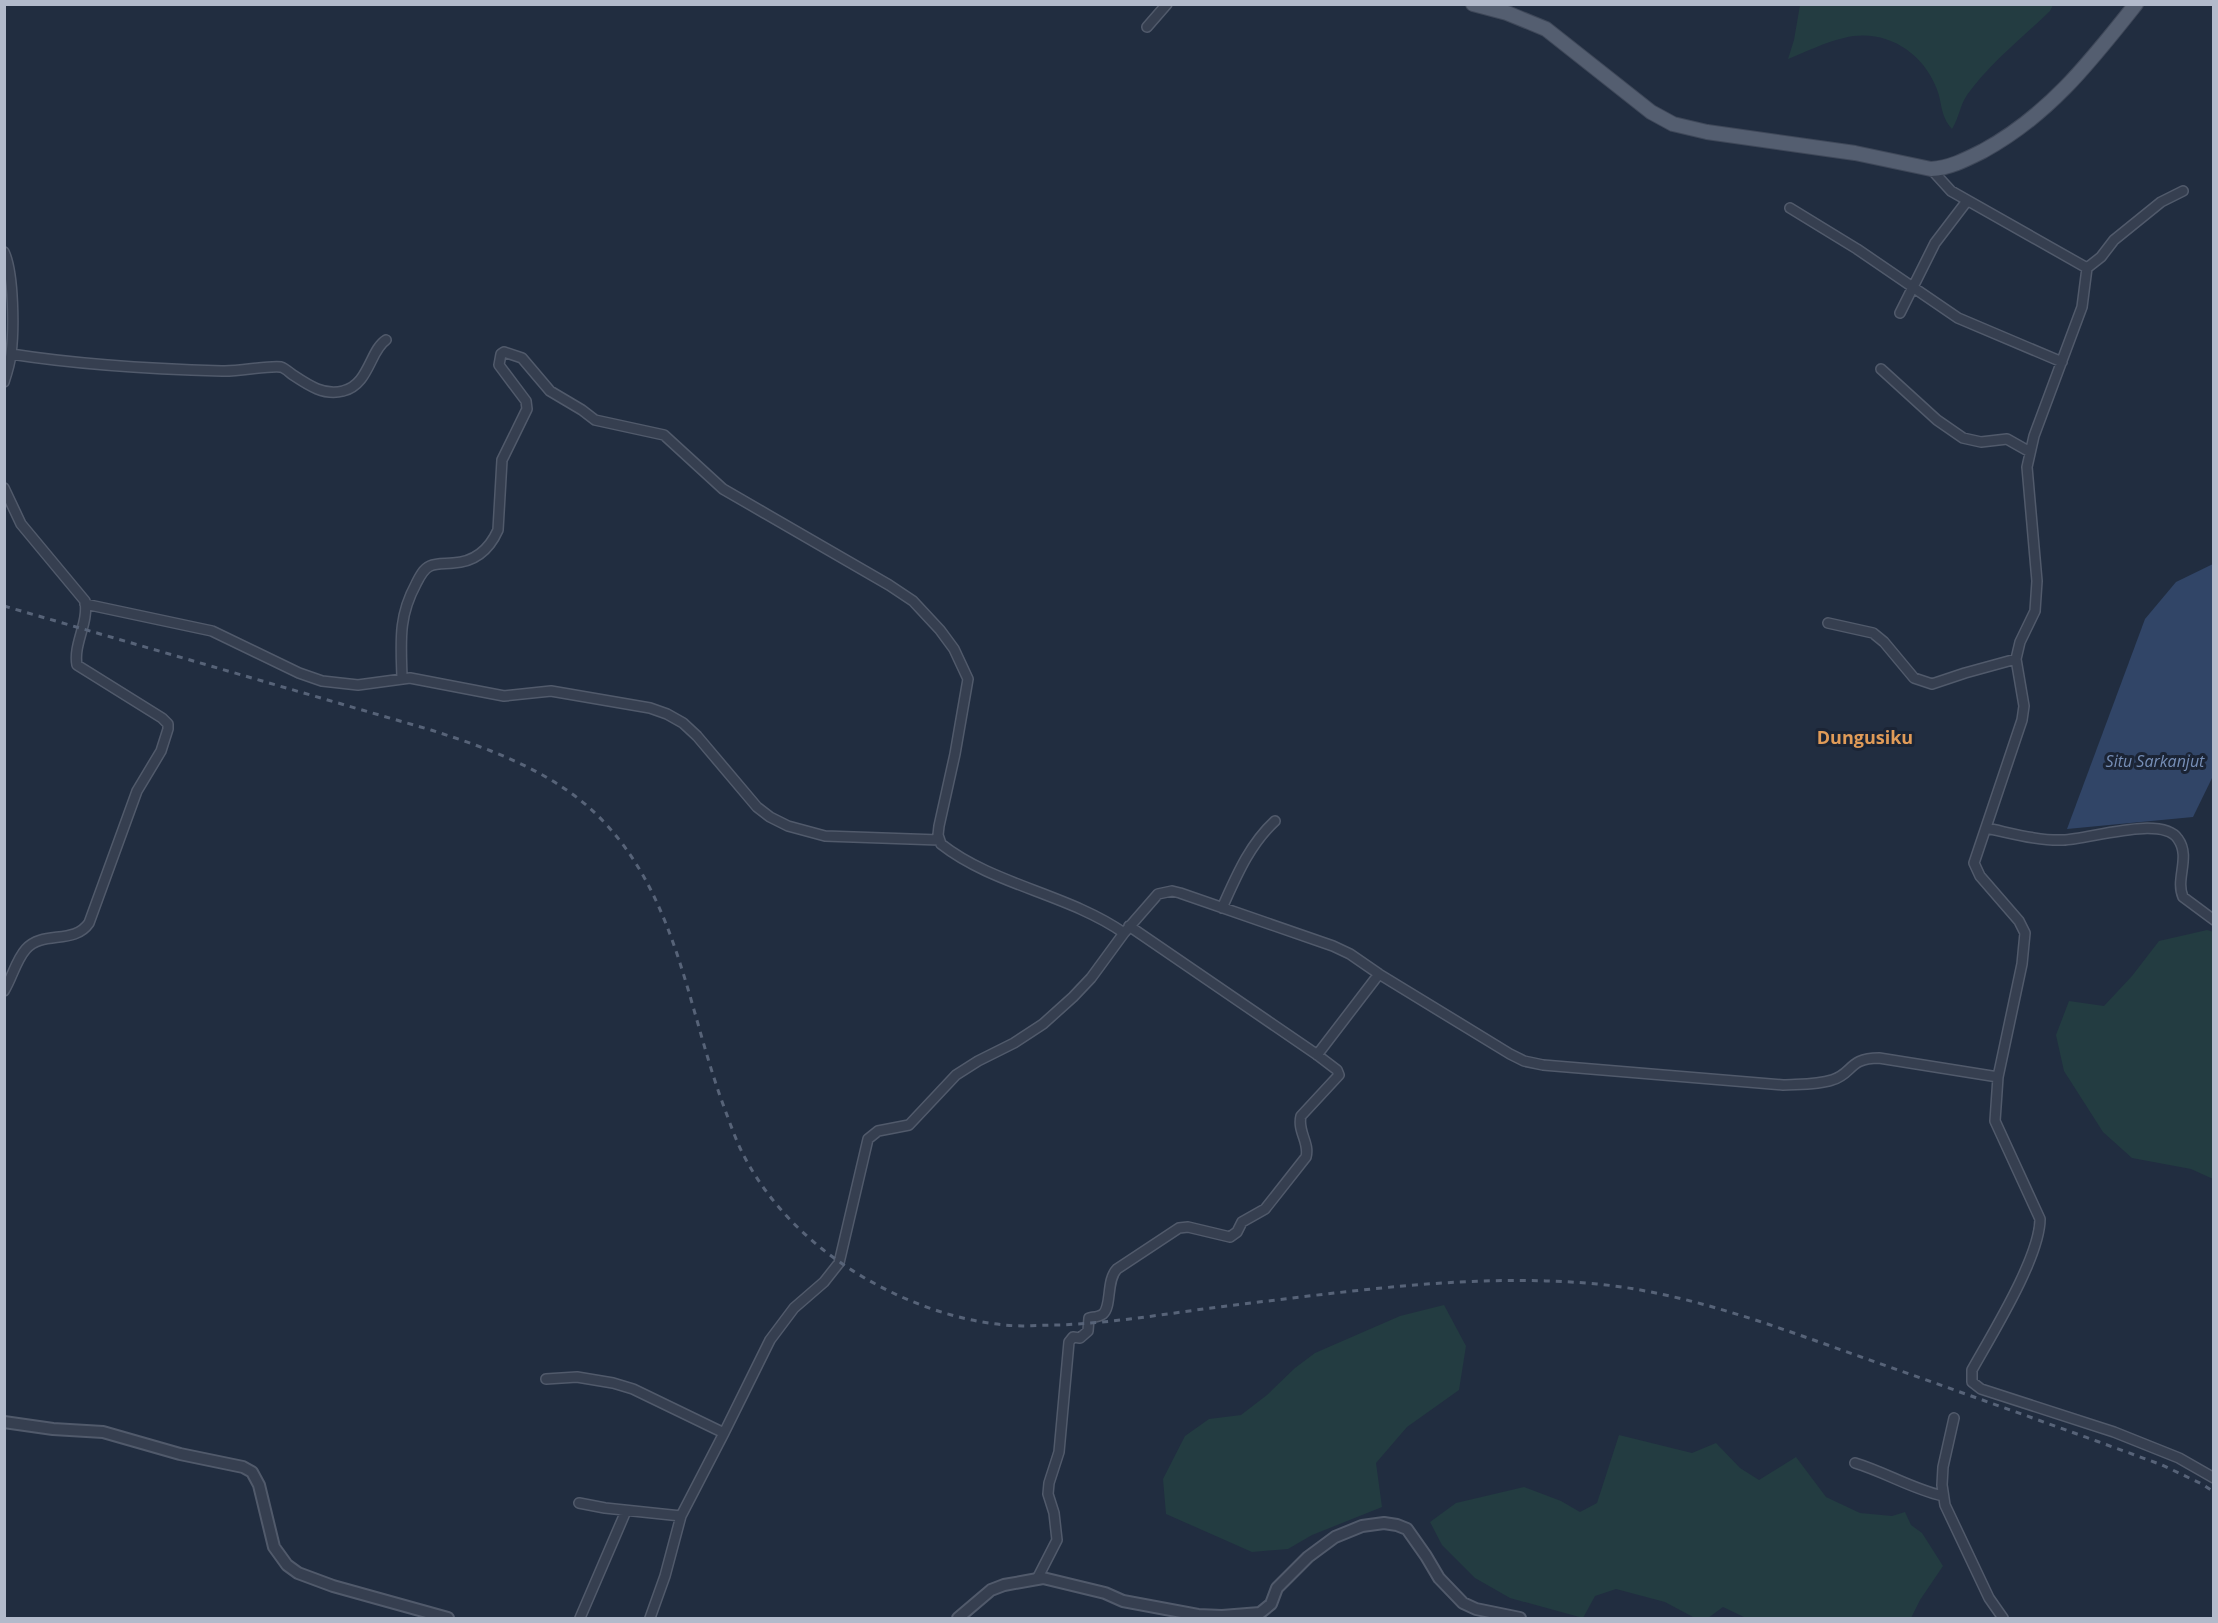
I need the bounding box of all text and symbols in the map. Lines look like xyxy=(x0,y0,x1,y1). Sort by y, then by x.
district label: Dungusiku xyxy=(1817,725,1913,749)
water label: Situ Sarkanjut xyxy=(2106,750,2205,772)

